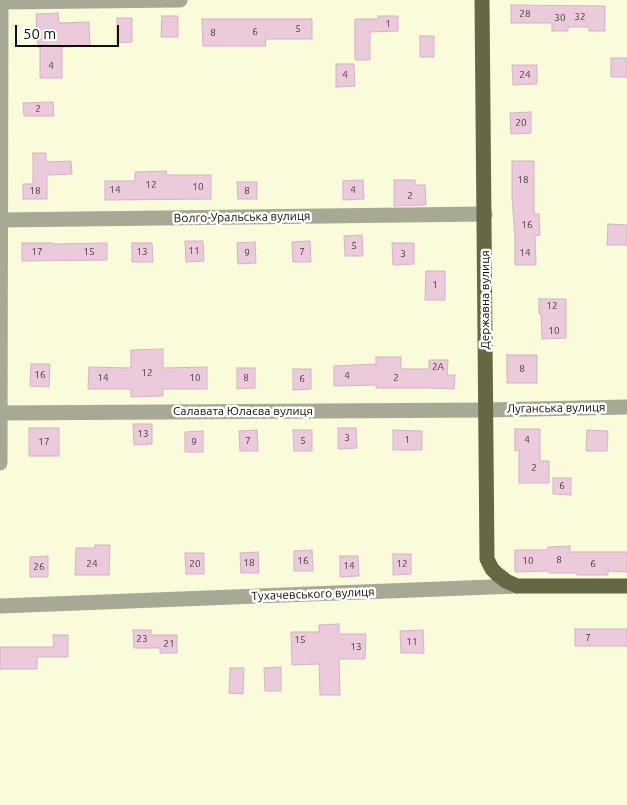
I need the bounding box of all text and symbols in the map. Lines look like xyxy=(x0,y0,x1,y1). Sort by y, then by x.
house number: 28 xyxy=(519,8,531,20)
house number: 32 xyxy=(574,11,586,23)
house number: 30 xyxy=(554,12,566,24)
scale bar xyxy=(18,15,121,47)
house number: 1 xyxy=(385,18,391,30)
house number: 5 xyxy=(295,23,301,35)
text: 50 m xyxy=(23,25,56,42)
house number: 6 xyxy=(252,26,258,38)
house number: 8 xyxy=(210,27,216,39)
house number: 4 xyxy=(48,60,54,72)
house number: 4 xyxy=(342,69,348,81)
house number: 24 xyxy=(519,69,531,81)
house number: 2 xyxy=(35,103,41,115)
house number: 20 xyxy=(515,117,527,129)
house number: 18 xyxy=(517,174,529,186)
house number: 12 xyxy=(145,179,157,191)
house number: 10 xyxy=(192,181,204,193)
house number: 14 xyxy=(109,184,121,196)
house number: 4 xyxy=(350,184,356,196)
house number: 18 xyxy=(29,185,41,197)
house number: 8 xyxy=(244,185,250,197)
house number: 2 xyxy=(407,190,413,202)
street label: Волго-Уральська вулиця xyxy=(174,209,310,225)
house number: 16 xyxy=(521,219,533,231)
house number: 5 xyxy=(351,240,357,252)
house number: 11 xyxy=(188,245,200,257)
house number: 17 xyxy=(31,246,43,258)
house number: 15 xyxy=(83,246,95,258)
house number: 13 xyxy=(136,246,148,258)
house number: 7 xyxy=(299,246,305,258)
house number: 9 xyxy=(244,247,250,259)
house number: 14 xyxy=(519,247,531,259)
house number: 3 xyxy=(400,248,406,260)
street label: Державна вулиця xyxy=(478,250,492,350)
house number: 1 xyxy=(432,279,438,291)
house number: 12 xyxy=(546,300,558,312)
house number: 10 xyxy=(548,325,560,337)
house number: 2А xyxy=(432,361,444,373)
house number: 8 xyxy=(519,363,525,375)
house number: 12 xyxy=(141,367,153,379)
house number: 16 xyxy=(34,369,46,381)
house number: 4 xyxy=(344,370,350,382)
house number: 14 xyxy=(97,372,109,384)
house number: 10 xyxy=(189,372,201,384)
house number: 8 xyxy=(243,372,249,384)
house number: 2 xyxy=(393,372,399,384)
house number: 6 xyxy=(299,373,305,385)
street label: Луганська вулиця xyxy=(507,400,605,416)
street label: Салавата Юлаєва вулиця xyxy=(173,404,313,418)
house number: 13 xyxy=(137,428,149,440)
house number: 3 xyxy=(344,432,350,444)
house number: 1 xyxy=(404,434,410,446)
house number: 4 xyxy=(524,434,530,446)
house number: 7 xyxy=(245,435,251,447)
house number: 5 xyxy=(300,435,306,447)
house number: 17 xyxy=(38,436,50,448)
house number: 9 xyxy=(191,436,197,448)
house number: 2 xyxy=(531,462,537,474)
house number: 6 xyxy=(559,480,565,492)
house number: 8 xyxy=(556,554,562,566)
house number: 16 xyxy=(297,555,309,567)
house number: 10 xyxy=(522,555,534,567)
house number: 18 xyxy=(243,557,255,569)
house number: 24 xyxy=(86,558,98,570)
house number: 20 xyxy=(189,558,201,570)
house number: 12 xyxy=(396,558,408,570)
house number: 6 xyxy=(590,558,596,570)
house number: 14 xyxy=(343,560,355,572)
house number: 26 xyxy=(33,561,45,573)
street label: Тухачевського вулиця xyxy=(251,585,375,603)
house number: 7 xyxy=(585,632,591,644)
house number: 23 xyxy=(136,633,148,645)
house number: 15 xyxy=(294,634,306,646)
house number: 11 xyxy=(406,636,418,648)
house number: 21 xyxy=(163,638,175,650)
house number: 13 xyxy=(350,641,362,653)

